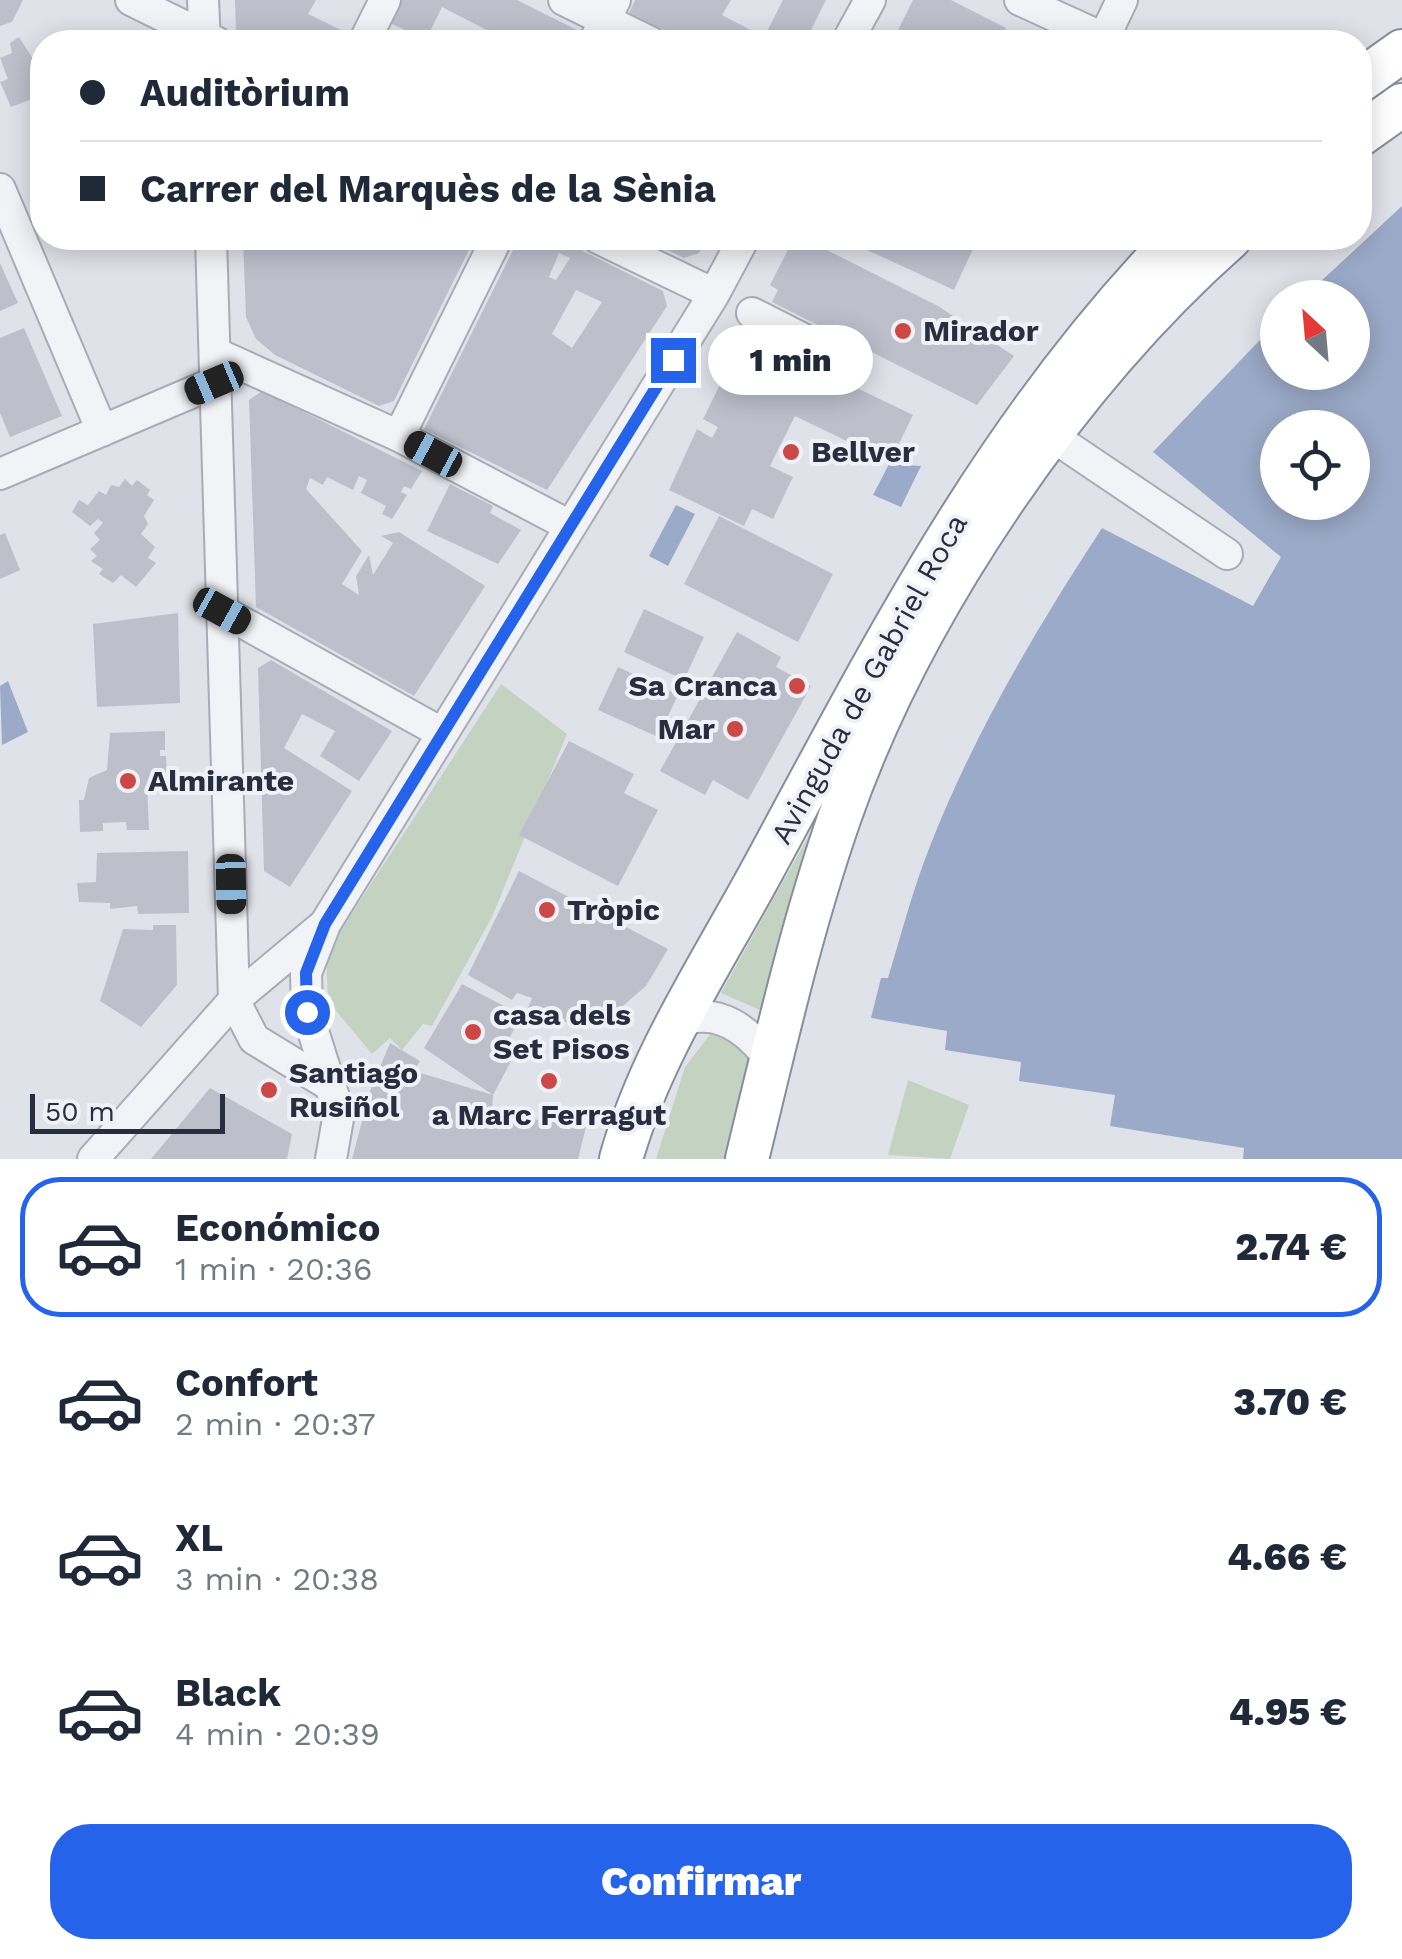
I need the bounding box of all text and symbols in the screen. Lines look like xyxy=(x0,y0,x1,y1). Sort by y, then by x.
text: Auditòrium xyxy=(140,71,350,115)
text: Carrer del Marquès de la Sènia xyxy=(140,167,716,211)
north arrow xyxy=(1260,280,1370,390)
map controls xyxy=(1260,280,1370,520)
place label: Mirador xyxy=(923,313,1039,348)
marker: Mirador xyxy=(892,320,914,342)
callout: 1 min xyxy=(708,325,873,395)
route end xyxy=(651,338,696,383)
text: 1 min xyxy=(749,341,832,379)
car xyxy=(181,357,247,409)
button: locate xyxy=(1260,410,1370,520)
car xyxy=(399,427,467,481)
place label: Bellver xyxy=(811,434,915,469)
marker: Bellver xyxy=(780,441,802,463)
street label: Avinguda de Gabriel Roca xyxy=(763,508,974,850)
car xyxy=(188,583,256,639)
place label: Sa Cranca xyxy=(629,668,778,703)
marker: Sa Cranca xyxy=(786,675,808,697)
place label: Mar xyxy=(658,711,715,746)
marker: Mar xyxy=(724,718,746,740)
place label: Almirante xyxy=(148,763,294,798)
marker: Almirante xyxy=(117,770,139,792)
car xyxy=(215,854,247,914)
place label: Tròpic xyxy=(567,892,660,927)
marker: Tròpic xyxy=(536,899,558,921)
route start xyxy=(285,990,330,1035)
place label: casa dels Set Pisos xyxy=(493,997,631,1066)
marker: casa dels Set Pisos xyxy=(462,1021,484,1043)
place label: Santiago Rusiñol xyxy=(289,1055,418,1124)
marker: a Marc Ferragut xyxy=(538,1070,560,1092)
marker: Santiago Rusiñol xyxy=(258,1079,280,1101)
scale bar xyxy=(30,1089,225,1134)
text: 50 m xyxy=(45,1095,115,1128)
place label: a Marc Ferragut xyxy=(432,1097,666,1132)
icon: car xyxy=(55,1202,145,1292)
text: Económico xyxy=(175,1206,380,1250)
text: 2.74 € xyxy=(1235,1225,1347,1269)
text: 1 min · 20:36 xyxy=(175,1250,372,1288)
icon: car xyxy=(55,1357,145,1447)
text: Confort xyxy=(175,1361,318,1405)
text: 3.70 € xyxy=(1233,1380,1347,1424)
text: 2 min · 20:37 xyxy=(175,1405,376,1443)
icon: car xyxy=(55,1512,145,1602)
text: XL xyxy=(175,1516,223,1560)
text: 4.66 € xyxy=(1227,1535,1347,1579)
text: 3 min · 20:38 xyxy=(175,1560,379,1598)
icon: car xyxy=(55,1667,145,1757)
text: Black xyxy=(175,1671,281,1715)
text: 4.95 € xyxy=(1229,1690,1347,1734)
text: 4 min · 20:39 xyxy=(175,1715,380,1753)
button: Confirmar xyxy=(50,1824,1352,1939)

